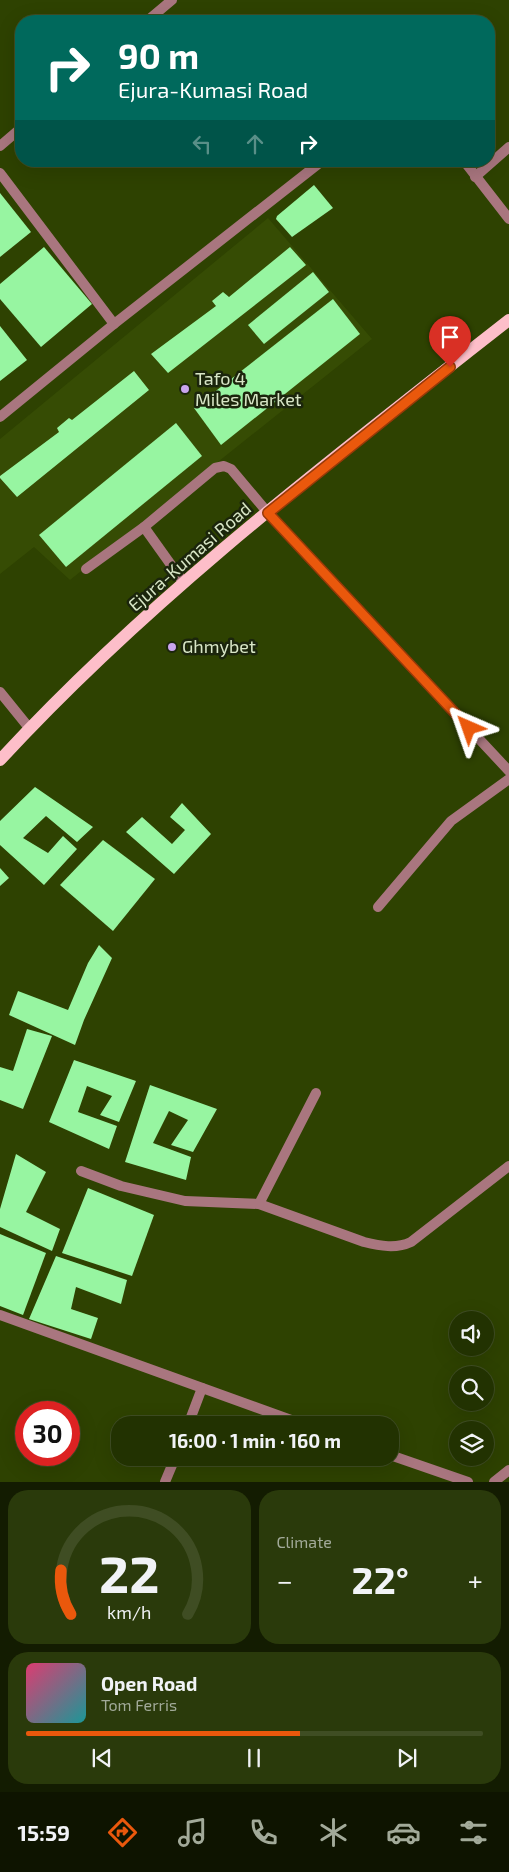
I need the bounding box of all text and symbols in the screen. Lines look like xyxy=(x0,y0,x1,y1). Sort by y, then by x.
text: 90 m xyxy=(118,34,199,76)
icon: right xyxy=(35,35,100,100)
text: Ejura-Kumasi Road xyxy=(118,76,308,102)
icon: left xyxy=(188,130,216,158)
icon: ahead xyxy=(241,130,269,158)
icon: right xyxy=(294,130,322,158)
pin xyxy=(429,316,471,367)
icon: arrive xyxy=(436,323,464,351)
place label: Tafo 4 Miles Market xyxy=(195,367,302,410)
marker: Tafo 4 Miles Market xyxy=(179,383,191,395)
street label: Ejura-Kumasi Road xyxy=(123,497,255,616)
place label: Ghmybet xyxy=(182,635,256,657)
marker: Ghmybet xyxy=(166,641,178,653)
position arrow xyxy=(442,701,494,753)
map controls xyxy=(449,1311,494,1466)
button: sound xyxy=(449,1311,494,1356)
button: search xyxy=(449,1366,494,1411)
speed limit sign: 30 xyxy=(15,1401,80,1466)
button: layers xyxy=(449,1421,494,1466)
text: 16:00 · 1 min · 160 m xyxy=(169,1429,341,1452)
text: Climate xyxy=(277,1532,332,1551)
text: 22 xyxy=(99,1541,159,1603)
text: 22° xyxy=(352,1556,409,1602)
text: − xyxy=(277,1563,293,1597)
text: + xyxy=(468,1563,483,1597)
text: km/h xyxy=(107,1601,151,1623)
text: Open Road xyxy=(101,1672,197,1695)
text: Tom Ferris xyxy=(101,1695,177,1714)
icon: previous xyxy=(88,1744,116,1772)
icon: pause xyxy=(240,1744,268,1772)
icon: next xyxy=(393,1744,421,1772)
icon: directions xyxy=(105,1815,140,1850)
icon: music xyxy=(175,1815,210,1850)
icon: phone xyxy=(246,1815,281,1850)
icon: climate xyxy=(316,1815,351,1850)
icon: car xyxy=(386,1815,421,1850)
icon: filters xyxy=(456,1815,491,1850)
text: 15:59 xyxy=(18,1819,70,1845)

